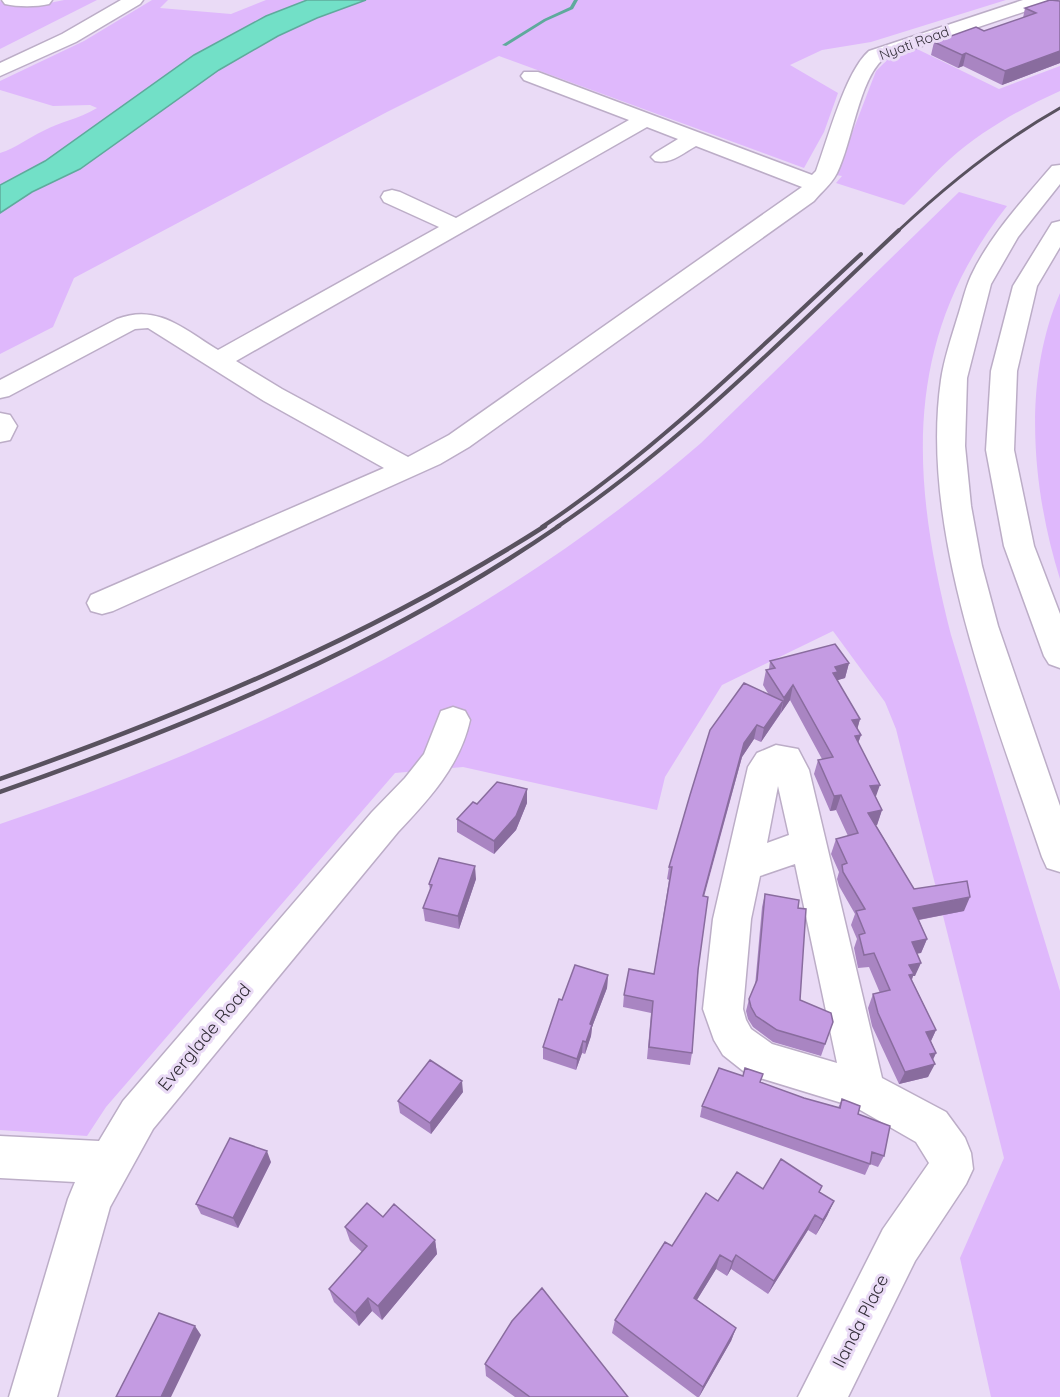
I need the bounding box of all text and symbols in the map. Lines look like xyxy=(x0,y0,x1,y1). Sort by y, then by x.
street label: Nyati Road xyxy=(877,22,951,64)
street label: Everglade Road xyxy=(152,979,256,1095)
street label: Ilanda Place xyxy=(827,1270,893,1372)

